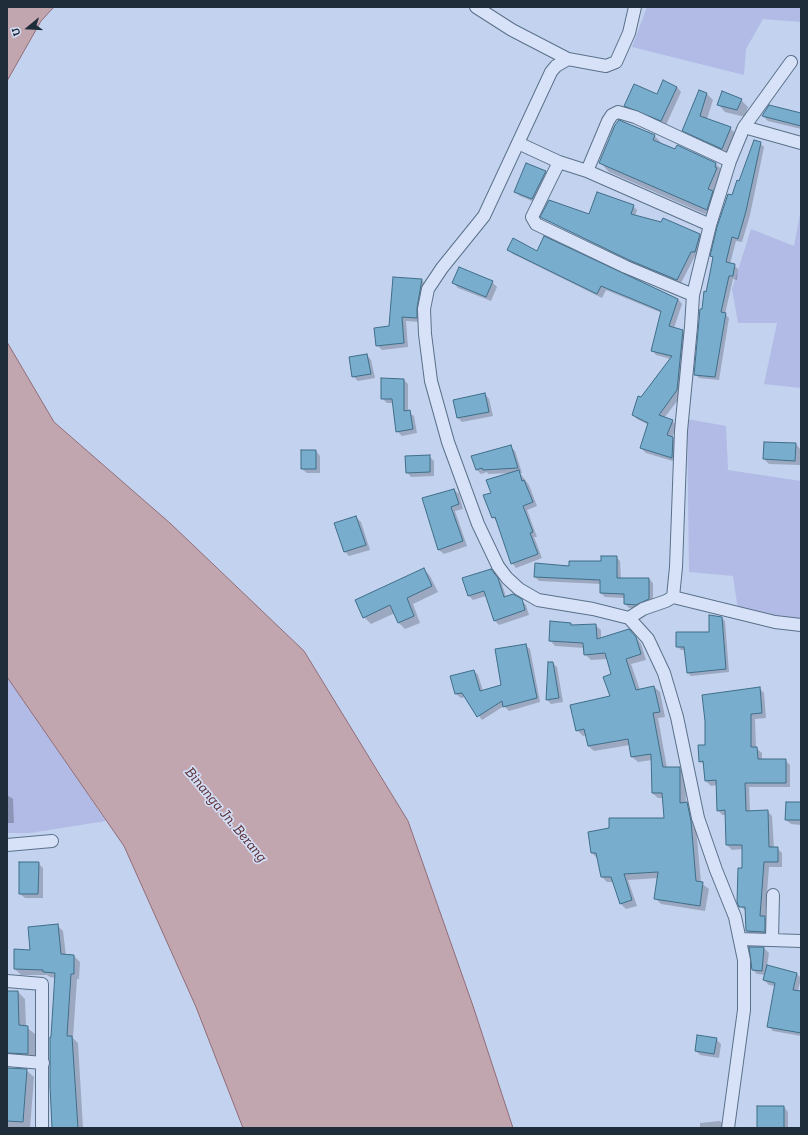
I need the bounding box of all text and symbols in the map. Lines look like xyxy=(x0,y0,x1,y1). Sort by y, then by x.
north arrow xyxy=(8,8,48,48)
text: U xyxy=(9,26,24,38)
water label: Binanga Jn. Berang xyxy=(181,764,271,866)

